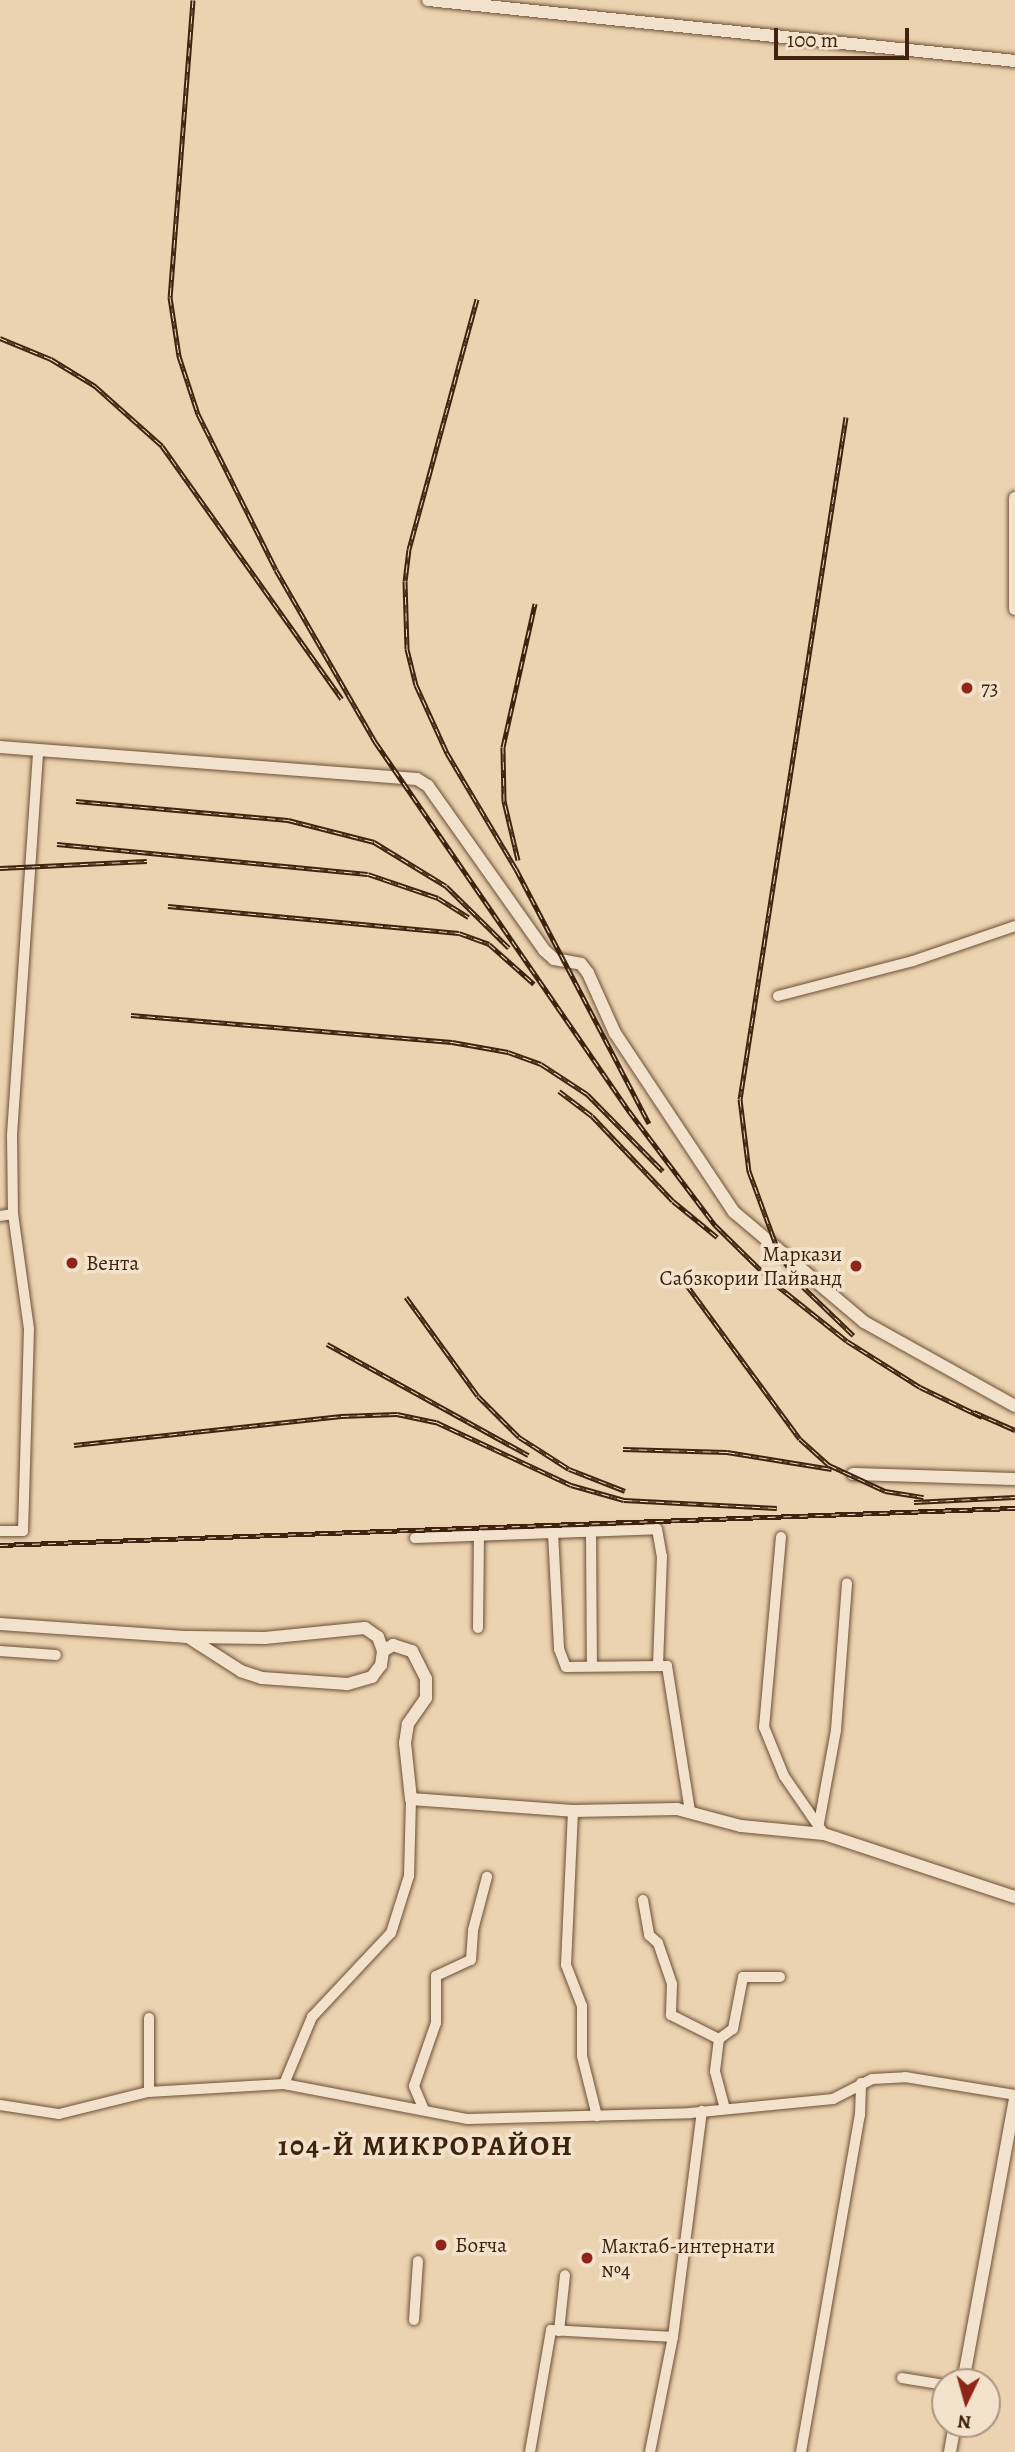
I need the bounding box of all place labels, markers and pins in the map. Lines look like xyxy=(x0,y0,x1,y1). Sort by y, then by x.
place label: 73 xyxy=(981,675,999,701)
marker: 73 xyxy=(959,680,975,696)
place label: Маркази Сабзкории Пайванд xyxy=(660,1241,842,1291)
place label: Вента xyxy=(86,1250,139,1276)
marker: Вента xyxy=(64,1255,80,1271)
marker: Маркази Сабзкории Пайванд xyxy=(848,1258,864,1274)
place label: Боғча xyxy=(455,2232,507,2258)
place label: Мактаб-интернати №4 xyxy=(601,2233,775,2283)
marker: Боғча xyxy=(433,2237,449,2253)
marker: Мактаб-интернати №4 xyxy=(579,2250,595,2266)

